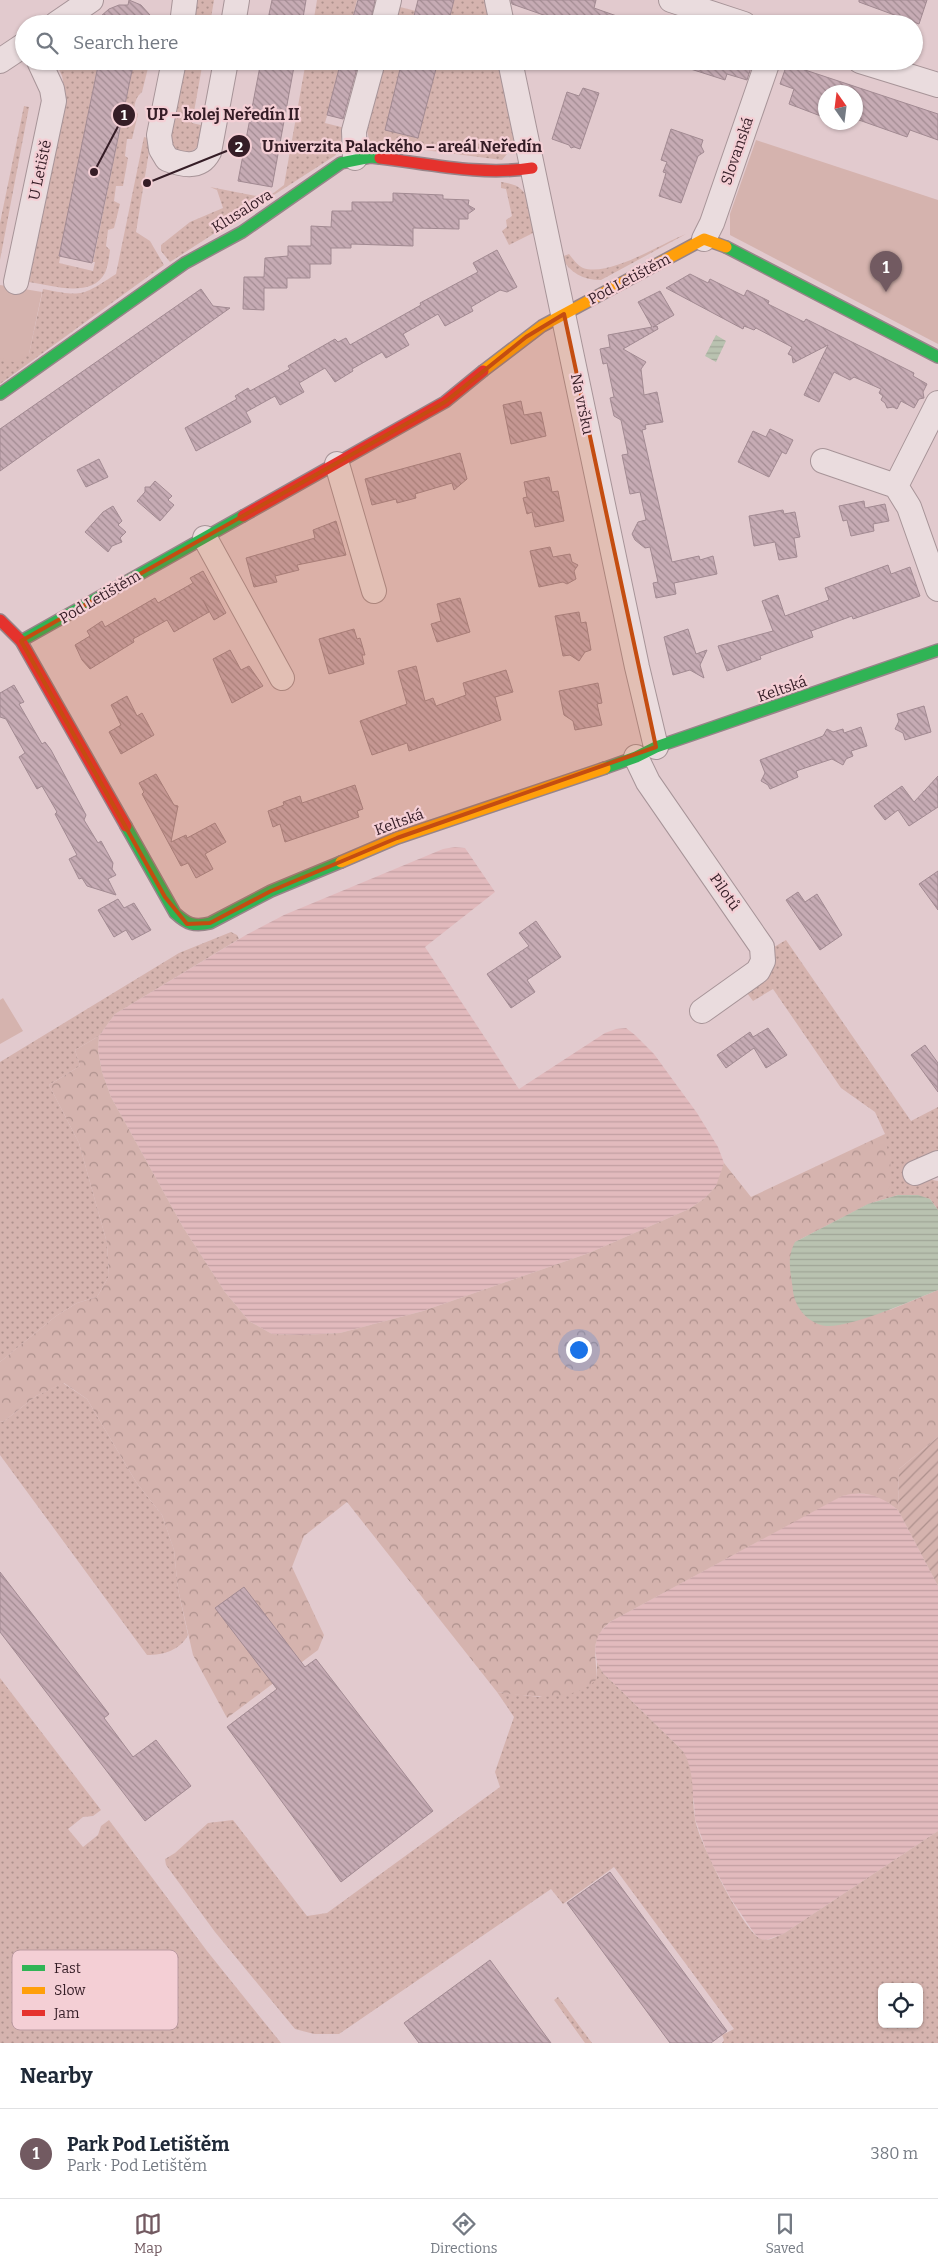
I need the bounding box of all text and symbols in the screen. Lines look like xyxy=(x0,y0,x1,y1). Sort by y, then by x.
search box xyxy=(15,15,923,70)
icon: search xyxy=(33,29,61,57)
text: Search here xyxy=(73,31,178,54)
north arrow xyxy=(818,85,863,130)
callout: UP – kolej Neředín II xyxy=(111,99,309,130)
text: UP – kolej Neředín II xyxy=(147,105,300,124)
text: 1 xyxy=(121,106,128,124)
street label: Slovanská xyxy=(717,115,757,187)
callout: Univerzita Palackého – areál Neředín xyxy=(227,131,552,162)
text: Univerzita Palackého – areál Neředín xyxy=(262,137,543,156)
street label: U Letiště xyxy=(25,138,55,202)
text: 2 xyxy=(235,138,243,156)
street label: Klusalova xyxy=(208,185,276,237)
street label: Pod Letištěm xyxy=(585,249,674,308)
pin: 1 xyxy=(870,251,902,292)
street label: Na vršku xyxy=(567,372,597,436)
street label: Pod Letištěm xyxy=(56,566,144,627)
street label: Keltská xyxy=(755,672,809,706)
street label: Keltská xyxy=(372,805,426,839)
street label: Pilotů xyxy=(706,870,744,914)
your location xyxy=(566,1337,592,1363)
legend xyxy=(12,1950,178,2030)
text: Fast xyxy=(54,1960,81,1977)
text: Slow xyxy=(54,1982,86,1999)
map controls xyxy=(878,1983,923,2028)
button: locate xyxy=(878,1983,923,2028)
text: Jam xyxy=(53,2005,80,2022)
text: Nearby xyxy=(20,2063,93,2089)
text: Park Pod Letištěm xyxy=(67,2133,229,2156)
text: 1 xyxy=(33,2144,39,2163)
text: 380 m xyxy=(871,2144,918,2163)
text: Park · Pod Letištěm xyxy=(67,2156,207,2175)
tab: Map xyxy=(134,2210,162,2257)
tab: Directions xyxy=(430,2210,498,2257)
tab: Saved xyxy=(766,2210,804,2257)

